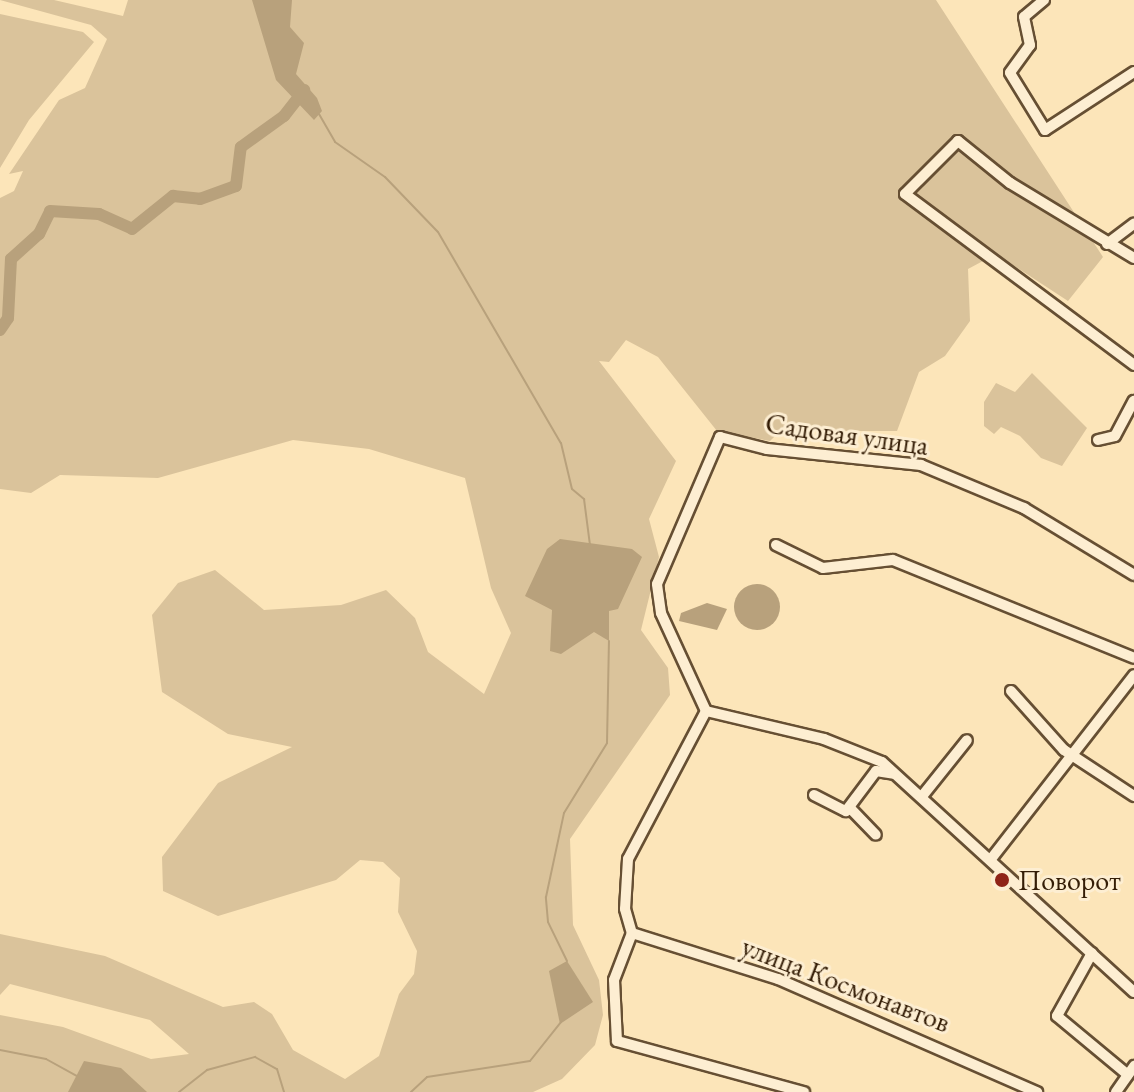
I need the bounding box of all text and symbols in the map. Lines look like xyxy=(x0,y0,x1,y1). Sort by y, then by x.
street label: Садовая улица xyxy=(763,406,931,462)
place label: Поворот xyxy=(1018,863,1121,897)
marker: Поворот xyxy=(993,871,1011,889)
street label: улица Космонавтов xyxy=(737,929,955,1039)

